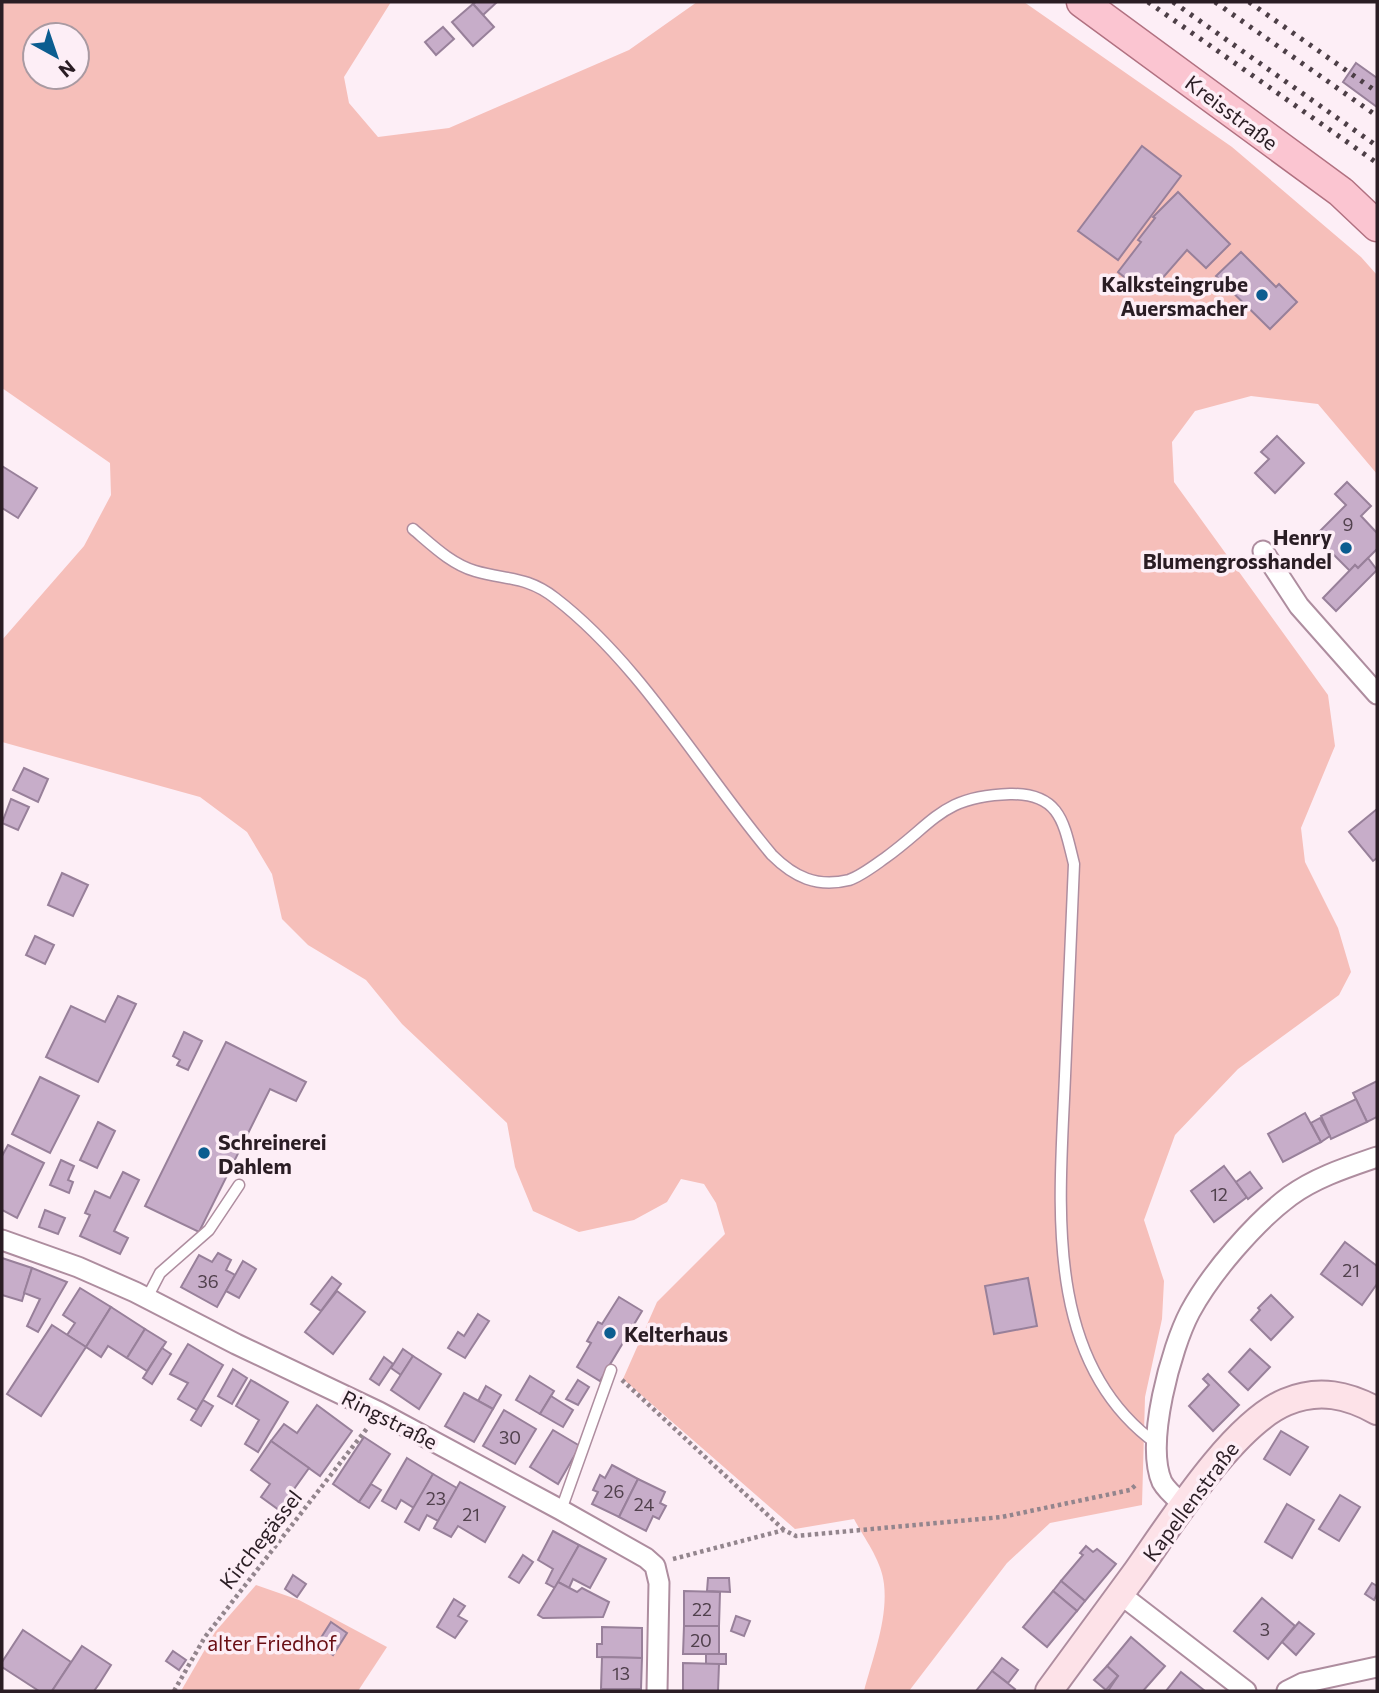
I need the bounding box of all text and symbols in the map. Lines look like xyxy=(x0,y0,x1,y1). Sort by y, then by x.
north arrow xyxy=(21,21,91,91)
text: N xyxy=(54,56,80,83)
street label: Kreisstraße xyxy=(1181,69,1283,155)
place label: Kalksteingrube Auersmacher xyxy=(1101,271,1248,320)
marker: Kalksteingrube Auersmacher xyxy=(1254,287,1270,303)
house number: 9 xyxy=(1343,513,1353,535)
place label: Henry Blumengrosshandel xyxy=(1143,524,1332,573)
marker: Henry Blumengrosshandel xyxy=(1338,540,1354,556)
place label: Schreinerei Dahlem xyxy=(218,1129,327,1178)
marker: Schreinerei Dahlem xyxy=(196,1145,212,1161)
house number: 12 xyxy=(1210,1183,1228,1205)
house number: 21 xyxy=(1342,1259,1360,1281)
house number: 36 xyxy=(197,1270,219,1292)
place label: Kelterhaus xyxy=(624,1321,728,1346)
marker: Kelterhaus xyxy=(602,1325,618,1341)
street label: Ringstraße xyxy=(338,1384,442,1454)
house number: 30 xyxy=(499,1426,521,1448)
street label: Kapellenstraße xyxy=(1137,1436,1243,1566)
house number: 26 xyxy=(604,1480,624,1502)
street label: Kirchegässel xyxy=(214,1485,306,1593)
house number: 23 xyxy=(426,1487,446,1509)
house number: 24 xyxy=(634,1493,654,1515)
house number: 21 xyxy=(462,1503,480,1525)
house number: 22 xyxy=(692,1598,712,1620)
house number: 3 xyxy=(1260,1618,1270,1640)
house number: 20 xyxy=(690,1629,712,1651)
park label: alter Friedhof xyxy=(207,1630,338,1655)
house number: 13 xyxy=(612,1662,630,1684)

